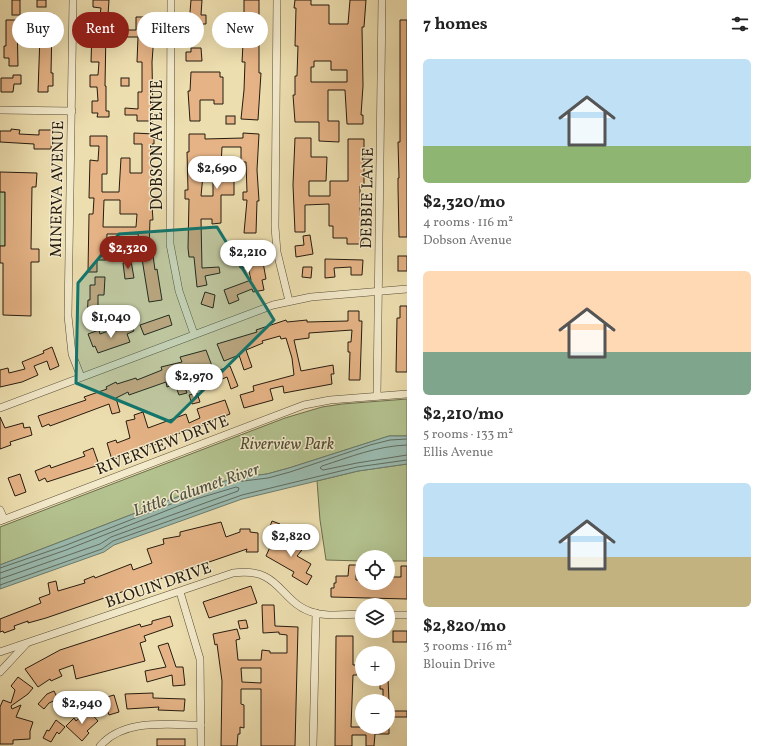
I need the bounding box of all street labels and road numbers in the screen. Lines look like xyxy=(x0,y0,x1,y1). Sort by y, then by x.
street label: DOBSON AVENUE xyxy=(147,80,169,210)
street label: MINERVA AVENUE xyxy=(46,120,70,258)
street label: DEBBIE LANE xyxy=(356,147,380,249)
street label: RIVERVIEW DRIVE xyxy=(93,410,232,481)
street label: BLOUIN DRIVE xyxy=(103,557,215,614)

